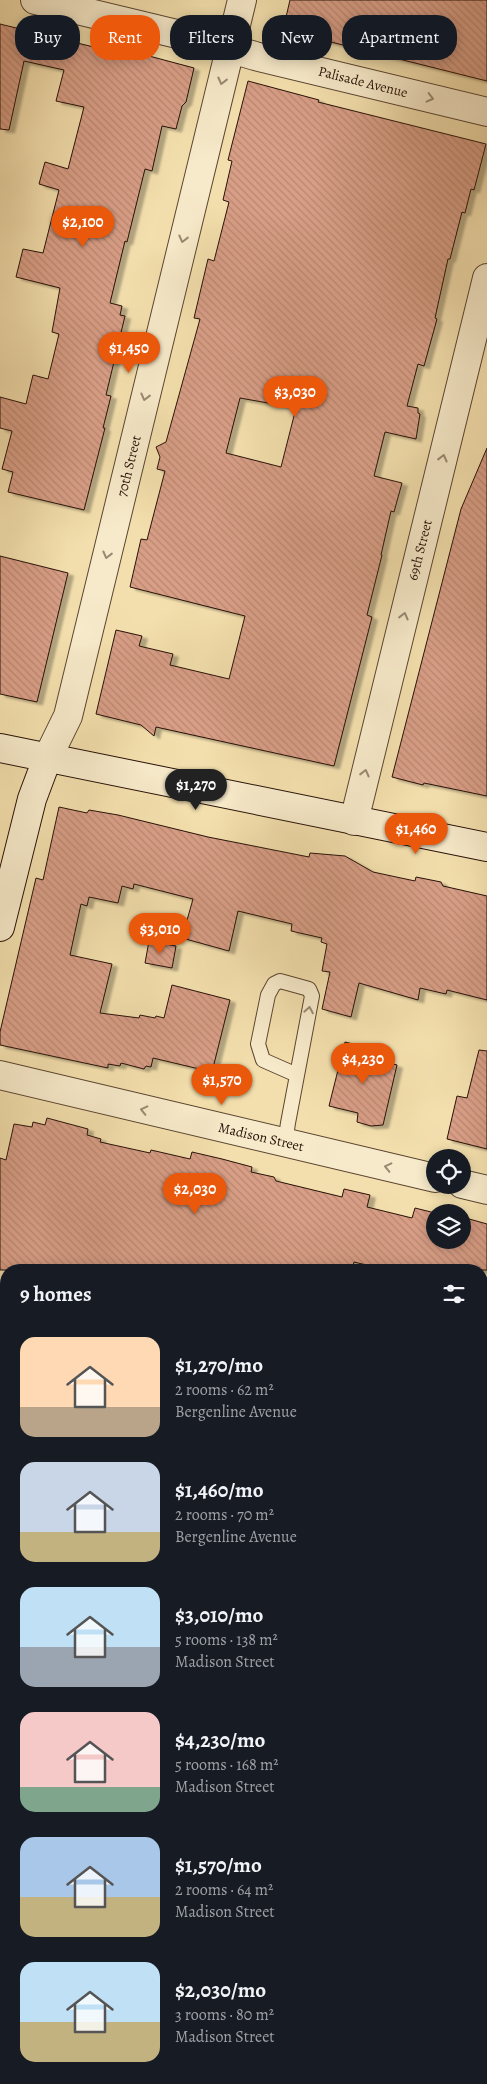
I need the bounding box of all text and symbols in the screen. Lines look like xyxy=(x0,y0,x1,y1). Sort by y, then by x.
chip: Buy xyxy=(15,15,80,60)
chip: Rent xyxy=(90,15,160,60)
chip: Filters xyxy=(170,15,252,60)
chip: New xyxy=(262,15,332,60)
chip: Apartment xyxy=(342,15,457,60)
street label: Palisade Avenue xyxy=(316,62,410,102)
one-way arrow xyxy=(217,77,227,85)
one-way arrow xyxy=(425,92,434,103)
pin: $2,100 xyxy=(42,206,124,248)
text: $2,100 xyxy=(62,211,104,233)
one-way arrow xyxy=(178,235,189,244)
pin: $1,450 xyxy=(88,332,170,374)
text: $1,450 xyxy=(109,337,149,359)
pin: $3,030 xyxy=(254,376,336,418)
text: $3,030 xyxy=(274,381,316,403)
one-way arrow xyxy=(140,393,151,402)
street label: 70th Street xyxy=(112,433,146,499)
one-way arrow xyxy=(437,453,448,462)
street label: 69th Street xyxy=(403,517,437,582)
one-way arrow xyxy=(102,551,113,560)
one-way arrow xyxy=(398,611,409,620)
pin: $1,270 xyxy=(155,768,237,811)
one-way arrow xyxy=(359,769,370,778)
text: $1,270 xyxy=(176,774,216,796)
pin: $1,460 xyxy=(375,812,457,855)
text: $1,460 xyxy=(396,818,436,840)
pin: $3,010 xyxy=(119,912,201,955)
text: $3,010 xyxy=(140,918,180,940)
one-way arrow xyxy=(304,1006,314,1015)
pin: $4,230 xyxy=(322,1042,404,1085)
text: $4,230 xyxy=(342,1048,384,1070)
pin: $1,570 xyxy=(181,1064,263,1106)
text: $1,570 xyxy=(202,1069,242,1091)
one-way arrow xyxy=(141,1105,149,1115)
street label: Madison Street xyxy=(216,1118,306,1156)
map controls xyxy=(426,1149,471,1249)
button: locate xyxy=(426,1149,471,1194)
one-way arrow xyxy=(383,1162,392,1173)
pin: $2,030 xyxy=(154,1172,236,1215)
text: $2,030 xyxy=(174,1178,216,1200)
button: layers xyxy=(426,1204,471,1249)
text: 9 homes xyxy=(20,1280,91,1308)
icon: filters xyxy=(440,1280,468,1308)
text: $1,270/mo xyxy=(175,1351,263,1379)
icon: home xyxy=(60,1357,120,1417)
text: 2 rooms · 62 m² xyxy=(175,1379,274,1401)
text: Bergenline Avenue xyxy=(175,1401,297,1423)
text: $1,460/mo xyxy=(175,1476,264,1504)
icon: home xyxy=(60,1482,120,1542)
text: 2 rooms · 70 m² xyxy=(175,1504,274,1526)
text: Bergenline Avenue xyxy=(175,1526,297,1548)
text: $3,010/mo xyxy=(175,1601,263,1629)
icon: home xyxy=(60,1607,120,1667)
text: 5 rooms · 138 m² xyxy=(175,1629,278,1651)
text: Madison Street xyxy=(175,1651,275,1673)
text: $4,230/mo xyxy=(175,1726,265,1754)
icon: home xyxy=(60,1732,120,1792)
text: 5 rooms · 168 m² xyxy=(175,1754,279,1776)
text: Madison Street xyxy=(175,1776,275,1798)
text: $1,570/mo xyxy=(175,1851,262,1879)
icon: home xyxy=(60,1857,120,1917)
text: 2 rooms · 64 m² xyxy=(175,1879,273,1901)
text: Madison Street xyxy=(175,1901,275,1923)
text: $2,030/mo xyxy=(175,1976,266,2004)
icon: home xyxy=(60,1982,120,2042)
text: 3 rooms · 80 m² xyxy=(175,2004,274,2026)
text: Madison Street xyxy=(175,2026,275,2048)

